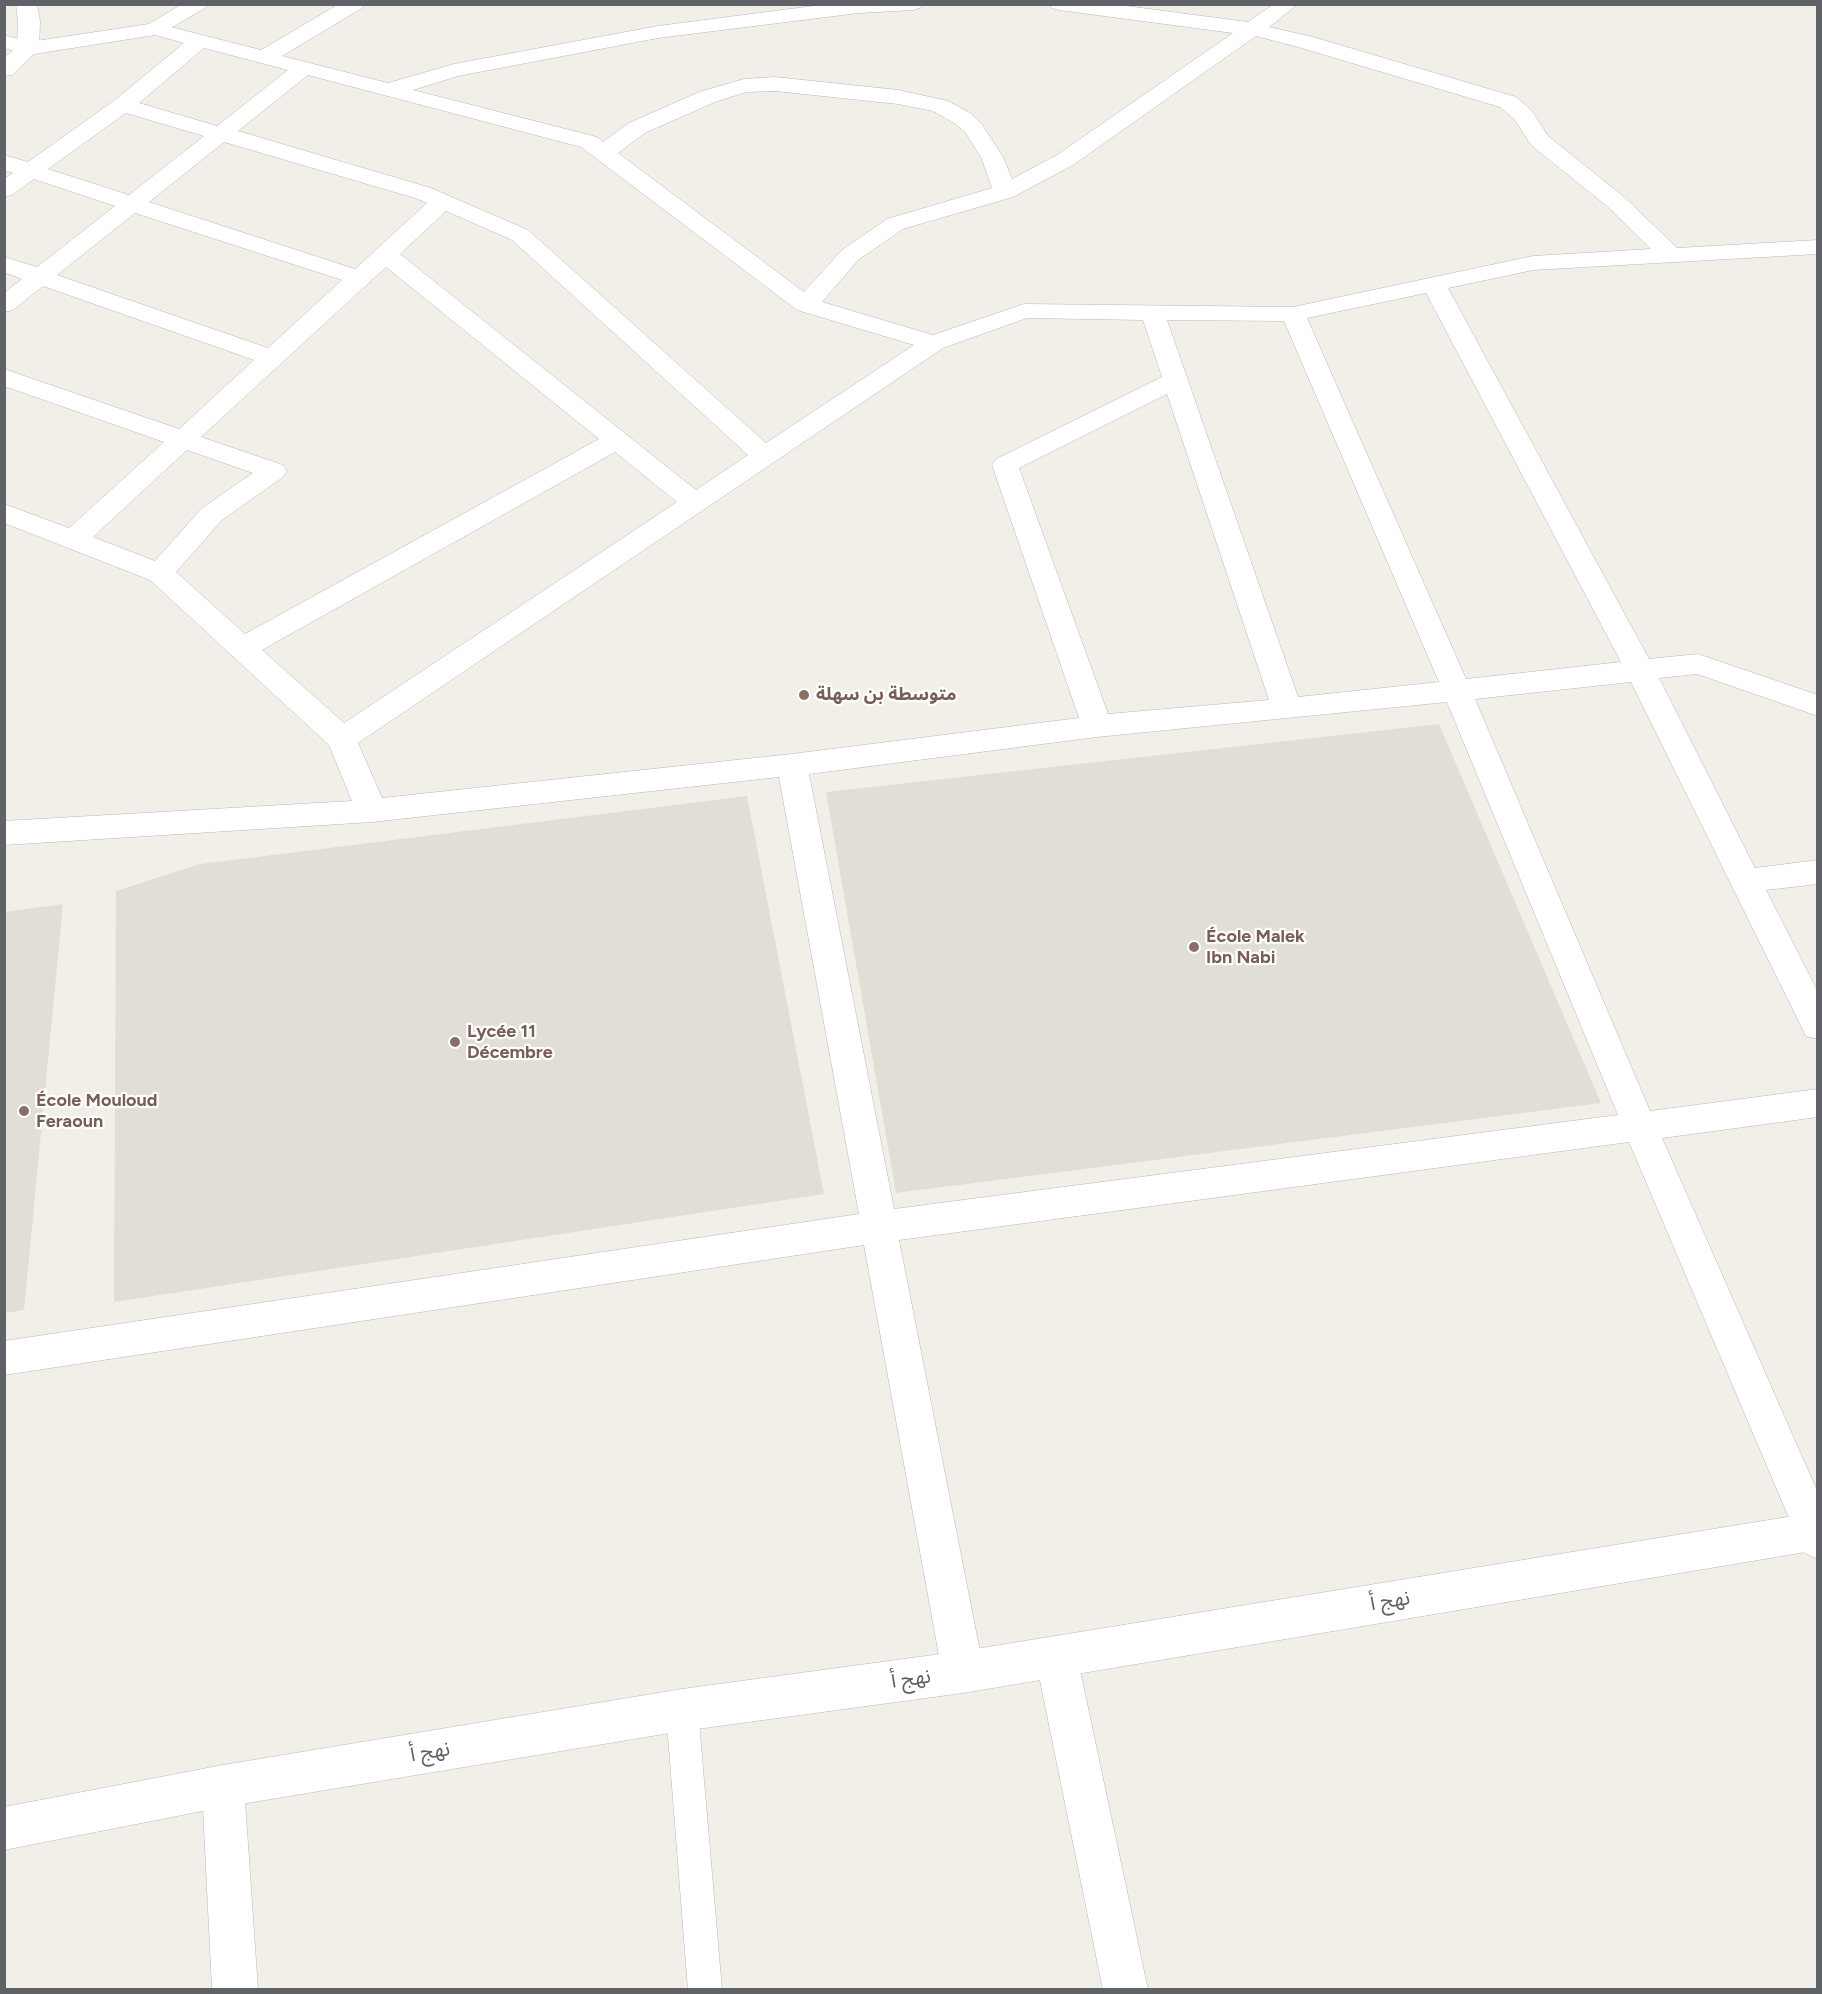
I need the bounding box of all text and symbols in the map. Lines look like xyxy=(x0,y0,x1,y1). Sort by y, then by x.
place label: متوسطة بن سهلة xyxy=(816,684,956,706)
marker: متوسطة بن سهلة xyxy=(797,688,811,702)
place label: École Malek Ibn Nabi xyxy=(1206,926,1305,968)
marker: École Malek Ibn Nabi xyxy=(1187,940,1201,954)
place label: Lycée 11 Décembre xyxy=(467,1021,553,1064)
marker: Lycée 11 Décembre xyxy=(448,1035,462,1049)
place label: École Mouloud Feraoun xyxy=(36,1090,157,1132)
marker: École Mouloud Feraoun xyxy=(17,1104,31,1118)
street label: نهج أ xyxy=(1368,1585,1412,1617)
street label: نهج أ xyxy=(889,1664,933,1694)
street label: نهج أ xyxy=(408,1736,452,1768)

